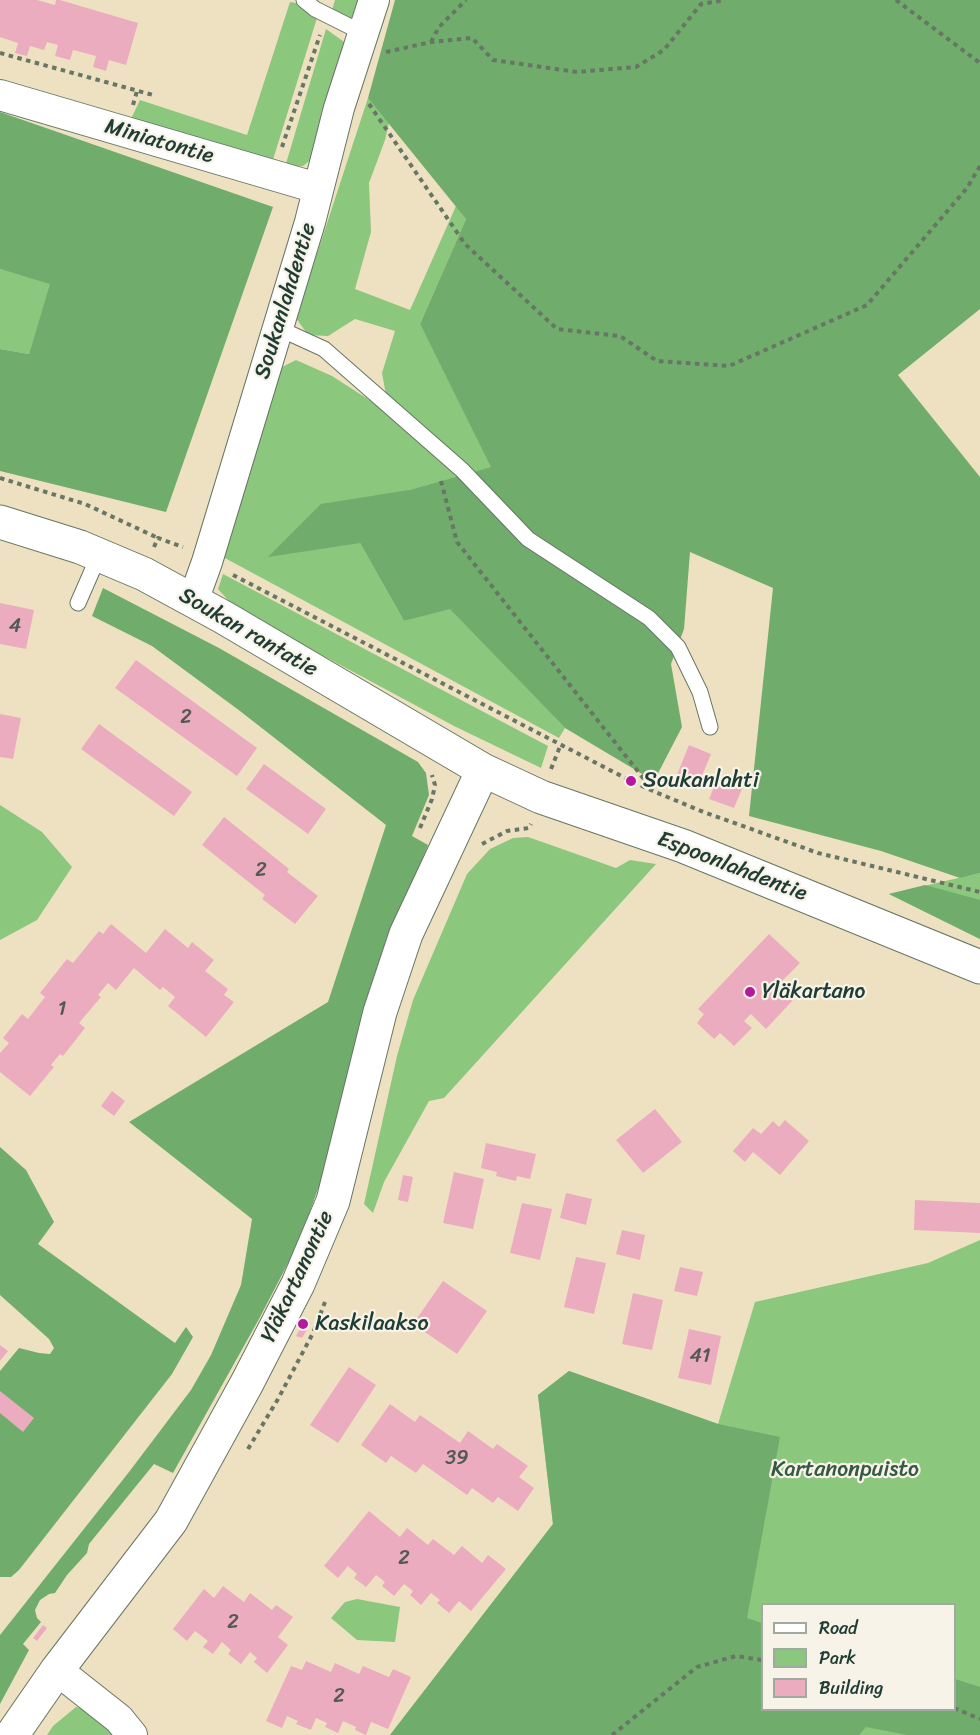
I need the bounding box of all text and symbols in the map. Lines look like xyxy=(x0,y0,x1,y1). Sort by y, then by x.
street label: Miniatontie xyxy=(102,114,216,170)
street label: Soukanlahdentie xyxy=(250,220,322,382)
street label: Soukan rantatie xyxy=(174,583,322,683)
house number: 4 xyxy=(9,615,21,639)
house number: 2 xyxy=(180,706,192,730)
place label: Soukanlahti xyxy=(643,768,759,794)
marker: Soukanlahti xyxy=(624,774,638,788)
street label: Espoonlahdentie xyxy=(653,826,811,908)
house number: 2 xyxy=(255,859,267,883)
place label: Yläkartano xyxy=(762,979,865,1005)
marker: Yläkartano xyxy=(743,985,757,999)
house number: 1 xyxy=(58,998,66,1022)
street label: Yläkartanontie xyxy=(256,1207,340,1347)
place label: Kaskilaakso xyxy=(315,1311,429,1337)
marker: Kaskilaakso xyxy=(296,1317,310,1331)
house number: 41 xyxy=(689,1345,711,1369)
house number: 39 xyxy=(445,1447,469,1471)
park label: Kartanonpuisto xyxy=(771,1457,919,1483)
house number: 2 xyxy=(398,1547,410,1571)
legend xyxy=(761,1603,956,1711)
house number: 2 xyxy=(227,1611,239,1635)
text: Road xyxy=(819,1612,858,1644)
text: Park xyxy=(819,1642,856,1674)
text: Building xyxy=(819,1672,883,1704)
house number: 2 xyxy=(333,1685,345,1709)

